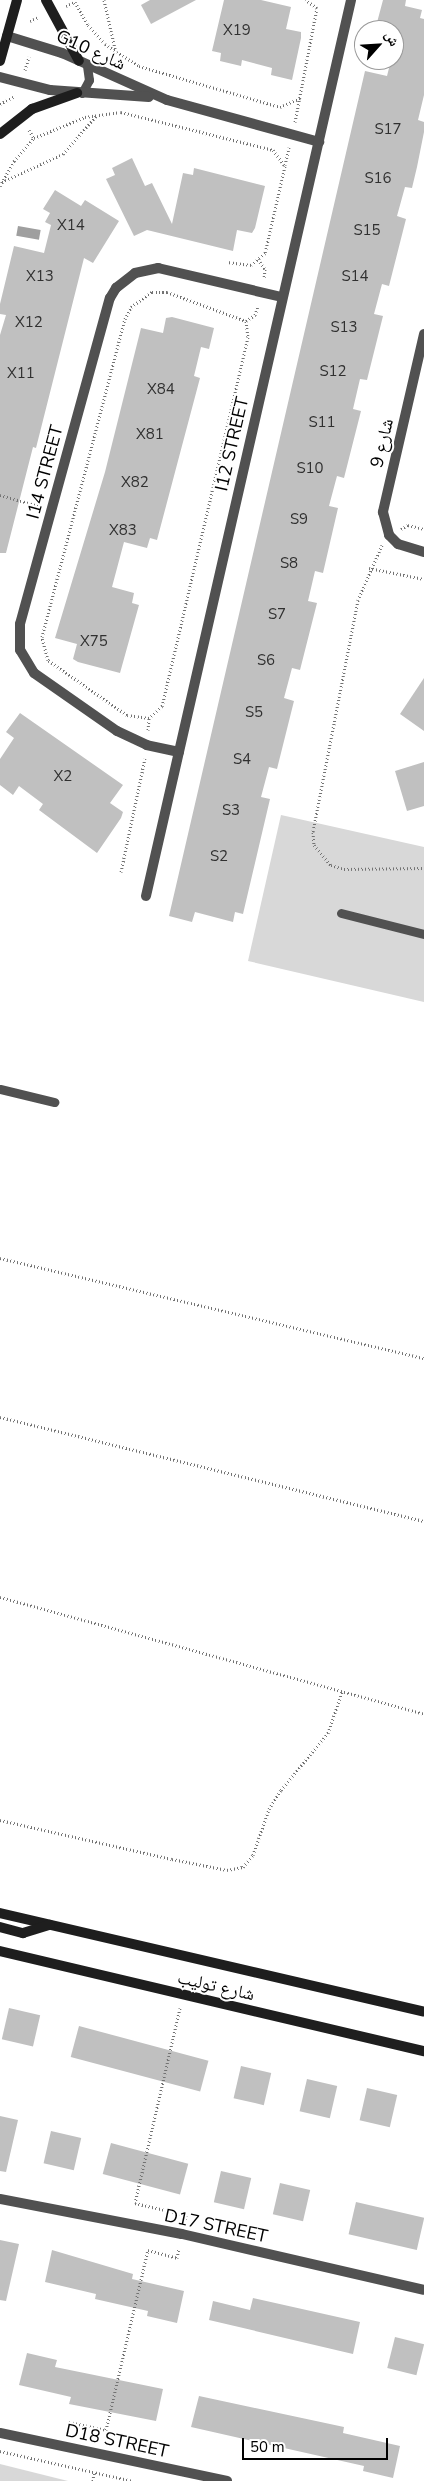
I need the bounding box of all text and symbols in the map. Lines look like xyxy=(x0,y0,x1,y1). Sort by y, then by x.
north arrow xyxy=(354,20,404,70)
house number: X19 xyxy=(223,22,251,40)
street label: G10 شارع xyxy=(53,25,129,75)
text: ش xyxy=(380,28,404,49)
house number: S17 xyxy=(374,121,402,139)
house number: S16 xyxy=(364,170,392,188)
house number: X14 xyxy=(57,217,85,235)
house number: S15 xyxy=(353,222,381,240)
house number: X13 xyxy=(26,268,54,286)
house number: S14 xyxy=(341,268,369,286)
house number: X12 xyxy=(15,314,43,332)
house number: S13 xyxy=(330,319,358,337)
house number: S12 xyxy=(319,363,347,381)
house number: X11 xyxy=(7,365,35,383)
house number: X84 xyxy=(147,381,175,399)
street label: I12 STREET xyxy=(211,395,253,493)
house number: S11 xyxy=(308,414,336,432)
street label: شارع 9 xyxy=(366,416,398,470)
street label: I14 STREET xyxy=(22,423,68,521)
house number: X81 xyxy=(136,426,164,444)
house number: S10 xyxy=(296,460,324,478)
house number: X82 xyxy=(121,474,149,492)
house number: S9 xyxy=(290,511,308,529)
house number: X83 xyxy=(109,522,137,540)
house number: S8 xyxy=(280,555,298,573)
house number: S7 xyxy=(268,606,286,624)
house number: X75 xyxy=(80,633,108,651)
house number: S6 xyxy=(257,652,275,670)
house number: S5 xyxy=(245,704,263,722)
house number: S4 xyxy=(233,751,251,769)
house number: X2 xyxy=(54,768,72,786)
house number: S3 xyxy=(222,802,240,820)
house number: S2 xyxy=(210,848,228,866)
street label: شارع توليب xyxy=(175,1967,257,2005)
street label: D17 STREET xyxy=(162,2205,270,2247)
street label: D18 STREET xyxy=(63,2420,171,2462)
scale bar xyxy=(244,2428,390,2460)
text: 50 m xyxy=(250,2437,285,2457)

